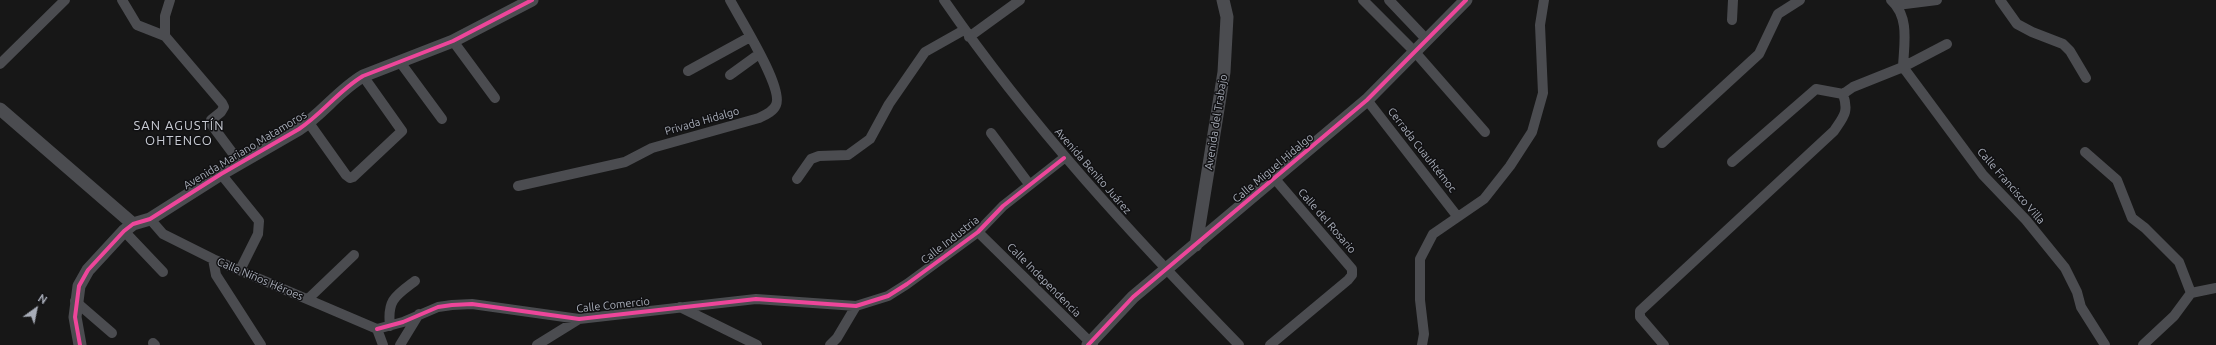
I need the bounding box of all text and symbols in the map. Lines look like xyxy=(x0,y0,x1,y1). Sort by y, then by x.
street label: Avenida del Trabajo xyxy=(1202,73,1230,171)
street label: Privada Hidalgo xyxy=(663,104,741,138)
street label: Cerrada Cuauhtémoc xyxy=(1385,105,1459,195)
street label: Avenida Mariano Matamoros xyxy=(181,108,309,192)
district label: SAN AGUSTÍN OHTENCO xyxy=(134,118,224,149)
street label: Avenida Benito Juárez xyxy=(1052,125,1134,217)
street label: Calle Miguel Hidalgo xyxy=(1230,130,1316,206)
street label: Calle Francisco Villa xyxy=(1974,145,2048,227)
street label: Calle del Rosario xyxy=(1295,186,1359,256)
street label: Calle Industria xyxy=(918,213,982,267)
street label: Calle Independencia xyxy=(1004,240,1084,320)
street label: Calle Niños Héroes xyxy=(215,255,305,303)
north arrow xyxy=(16,289,56,329)
text: N xyxy=(36,292,49,306)
street label: Calle Comercio xyxy=(576,295,650,315)

